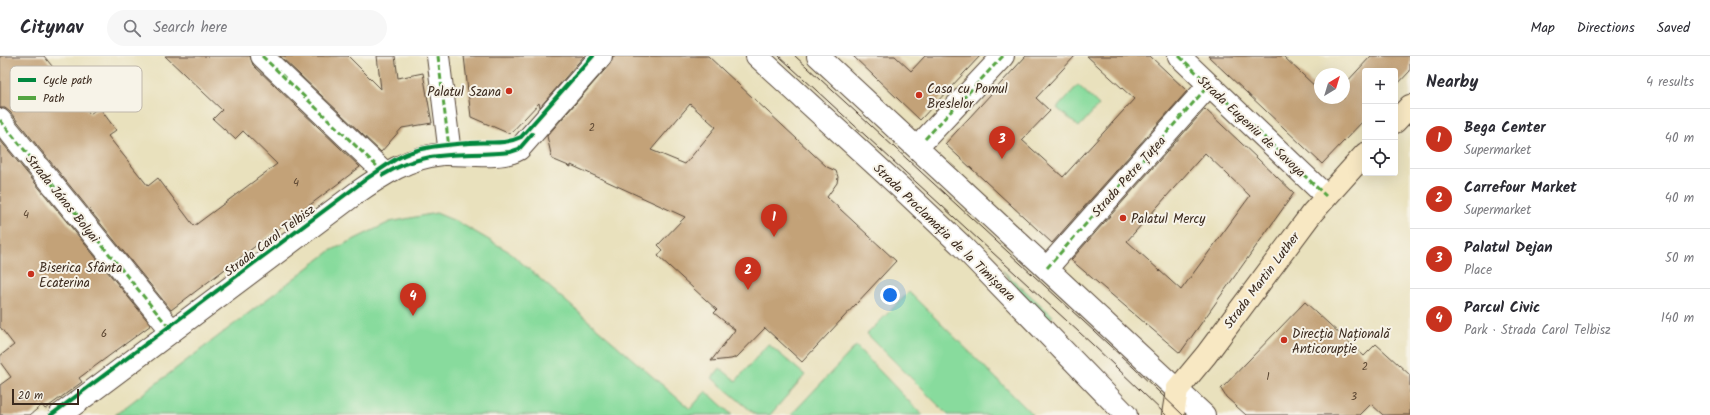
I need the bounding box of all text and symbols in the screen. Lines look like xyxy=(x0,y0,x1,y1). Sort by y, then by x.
search box xyxy=(107,10,387,46)
text: Citynav xyxy=(20,13,83,43)
text: Search here xyxy=(153,16,227,40)
icon: search xyxy=(121,17,143,39)
text: Map xyxy=(1530,17,1555,39)
text: Directions xyxy=(1577,17,1635,39)
text: Saved xyxy=(1657,17,1690,39)
legend xyxy=(10,66,142,112)
north arrow xyxy=(1314,68,1350,104)
map controls xyxy=(1362,68,1398,176)
button: + xyxy=(1362,68,1398,104)
text: Nearby xyxy=(1426,69,1478,96)
street label: Strada Eugeniu de Savoya xyxy=(1192,71,1310,183)
text: Cycle path xyxy=(43,72,92,90)
text: 4 results xyxy=(1646,72,1694,93)
place label: Casa cu Pomul Breslelor xyxy=(927,79,1008,115)
place label: Palatul Szana xyxy=(427,82,501,103)
marker: Palatul Szana xyxy=(504,86,514,96)
text: Path xyxy=(43,90,64,108)
marker: Casa cu Pomul Breslelor xyxy=(914,90,924,100)
button: − xyxy=(1362,104,1398,140)
text: Bega Center xyxy=(1464,116,1546,140)
house number: 2 xyxy=(589,119,595,137)
pin: 3 xyxy=(989,126,1015,159)
text: 1 xyxy=(1437,128,1441,149)
text: 40 m xyxy=(1665,128,1694,149)
street label: Strada Petre Țuțea xyxy=(1087,132,1171,222)
button: locate xyxy=(1362,140,1398,176)
text: Supermarket xyxy=(1464,140,1531,161)
street label: Strada János Bolyai xyxy=(20,150,105,248)
street label: Strada Proclamația de la Timișoara xyxy=(868,159,1020,307)
house number: 4 xyxy=(293,174,299,192)
text: Carrefour Market xyxy=(1464,176,1577,200)
text: 2 xyxy=(1435,188,1443,209)
text: 40 m xyxy=(1665,188,1694,209)
street label: Strada Carol Telbisz xyxy=(220,200,320,283)
text: Supermarket xyxy=(1464,200,1531,221)
pin: 1 xyxy=(761,204,787,237)
house number: 4 xyxy=(23,206,29,224)
place label: Palatul Mercy xyxy=(1131,209,1206,230)
marker: Palatul Mercy xyxy=(1118,213,1128,223)
street label: Strada Martin Luther xyxy=(1219,227,1306,334)
text: Palatul Dejan xyxy=(1464,236,1553,260)
text: 3 xyxy=(1435,248,1443,269)
text: 50 m xyxy=(1665,248,1694,269)
pin: 2 xyxy=(735,257,761,290)
place label: Biserica Sfânta Ecaterina xyxy=(39,258,122,294)
text: Place xyxy=(1464,260,1492,281)
marker: Biserica Sfânta Ecaterina xyxy=(26,269,36,279)
pin: 4 xyxy=(400,283,426,316)
your location xyxy=(880,285,900,305)
text: Parcul Civic xyxy=(1464,296,1540,320)
text: 4 xyxy=(1435,308,1443,329)
text: 140 m xyxy=(1661,308,1694,329)
text: Park · Strada Carol Telbisz xyxy=(1464,320,1611,341)
place label: Direcția Națională Anticorupție xyxy=(1292,324,1391,360)
house number: 6 xyxy=(101,325,107,343)
marker: Direcția Națională Anticorupție xyxy=(1279,335,1289,345)
house number: 2 xyxy=(1362,358,1368,376)
house number: 1 xyxy=(1266,368,1270,386)
scale bar xyxy=(12,387,79,406)
text: 20 m xyxy=(18,387,43,405)
house number: 3 xyxy=(1351,388,1357,406)

